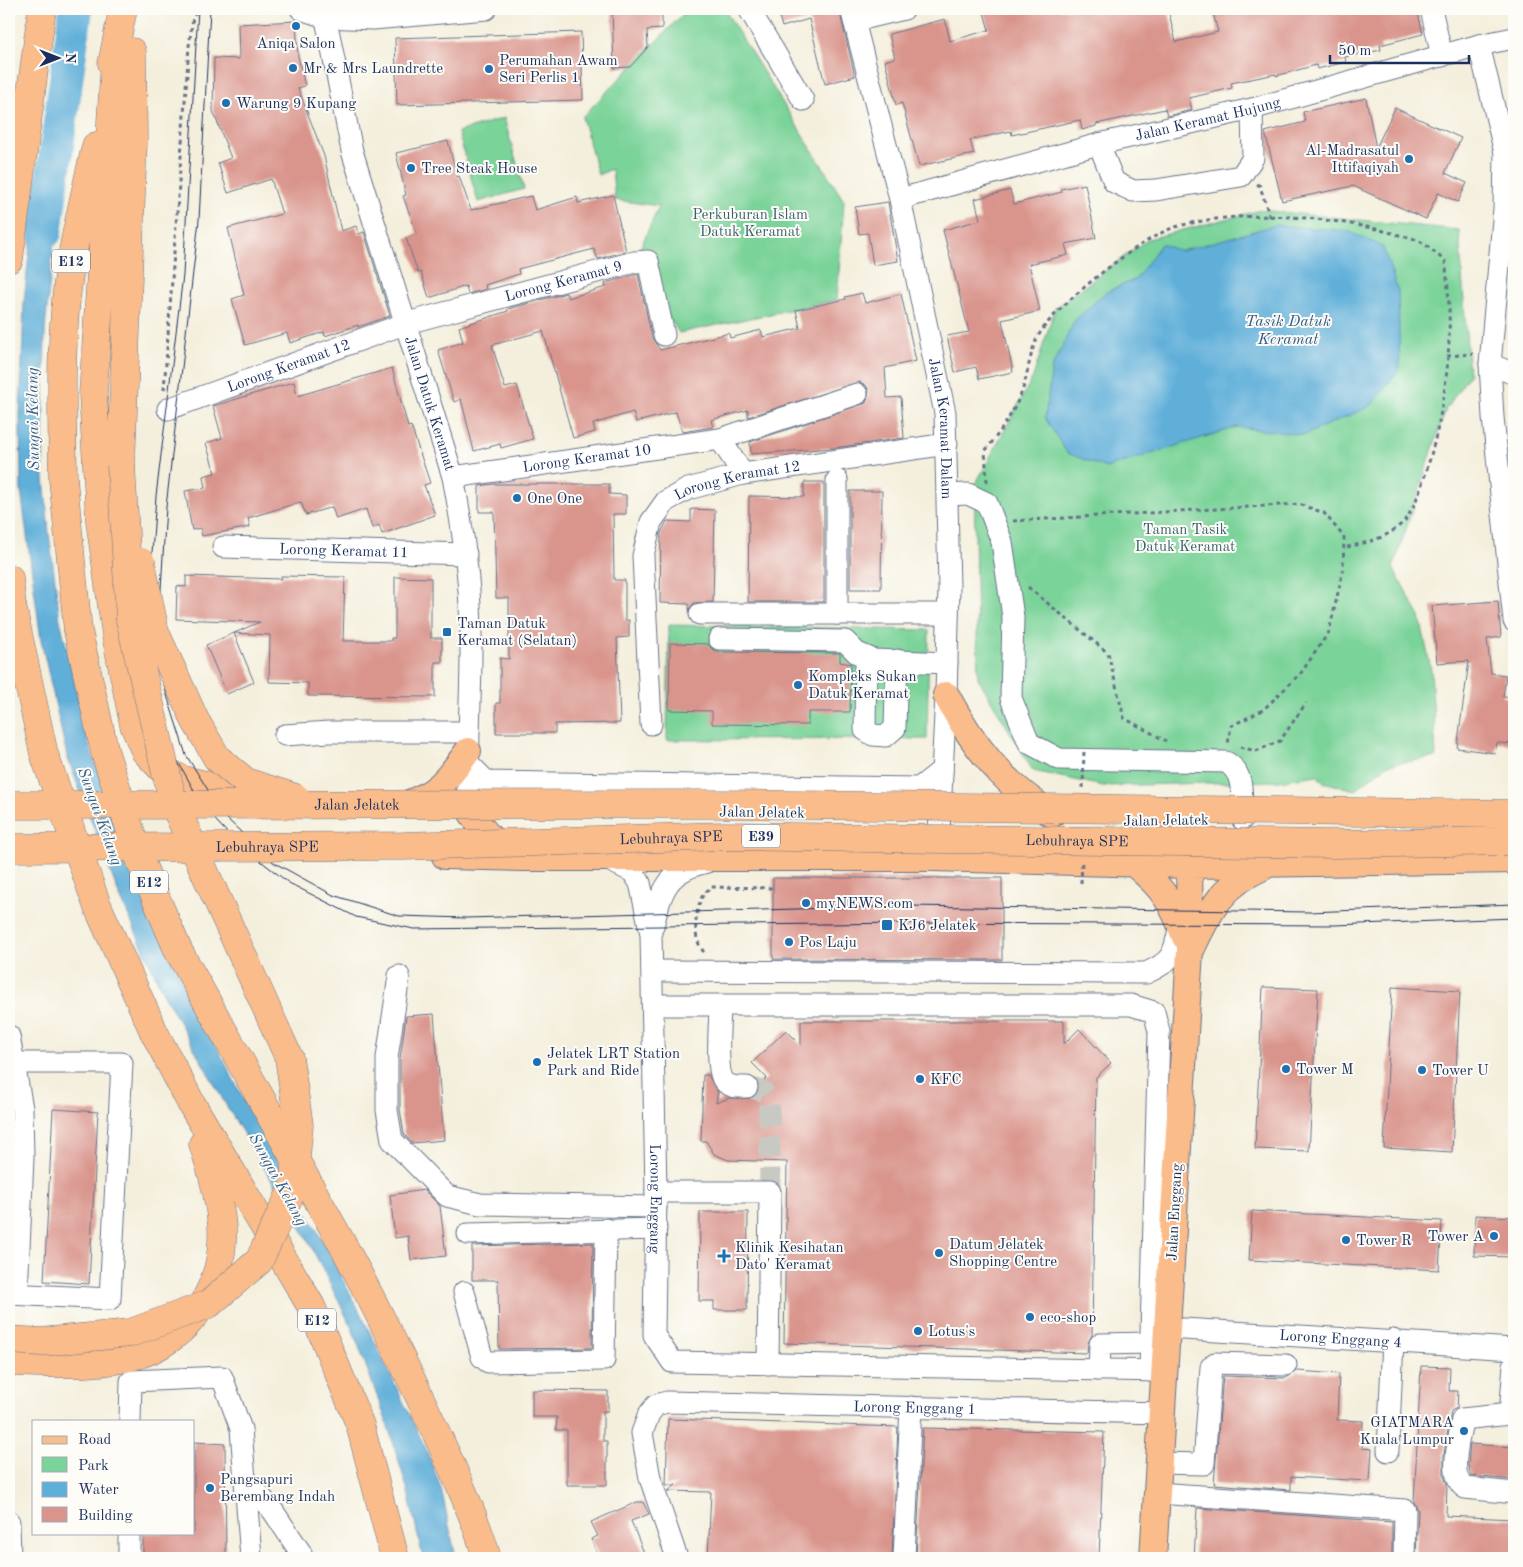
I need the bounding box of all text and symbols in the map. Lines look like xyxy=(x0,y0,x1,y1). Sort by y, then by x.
marker: Aniqa Salon xyxy=(290,20,302,32)
north arrow xyxy=(32,32,82,82)
scale bar xyxy=(1330,32,1469,64)
place label: Aniqa Salon xyxy=(256,37,336,52)
text: 50 m xyxy=(1338,44,1372,59)
text: N xyxy=(63,53,77,64)
place label: Perumahan Awam Seri Perlis 1 xyxy=(499,54,618,86)
marker: Mr & Mrs Laundrette xyxy=(287,62,299,74)
place label: Mr & Mrs Laundrette xyxy=(303,62,443,77)
marker: Perumahan Awam Seri Perlis 1 xyxy=(483,63,495,75)
street label: Jalan Keramat Hujung xyxy=(1134,95,1282,144)
marker: Warung 9 Kupang xyxy=(220,97,232,109)
place label: Warung 9 Kupang xyxy=(236,97,356,112)
place label: Al-Madrasatul Ittifaqiyah xyxy=(1305,144,1399,176)
marker: Al-Madrasatul Ittifaqiyah xyxy=(1403,153,1415,165)
marker: Tree Steak House xyxy=(405,162,417,174)
place label: Tree Steak House xyxy=(421,162,538,177)
park label: Perkuburan Islam Datuk Keramat xyxy=(692,208,808,240)
road number: E12 xyxy=(52,250,90,272)
street label: Lorong Keramat 9 xyxy=(504,259,624,305)
water label: Tasik Datuk Keramat xyxy=(1245,314,1331,348)
street label: Jalan Datuk Keramat xyxy=(401,335,457,473)
street label: Lorong Keramat 12 xyxy=(225,338,352,396)
street label: Jalan Keramat Dalam xyxy=(925,357,953,500)
water label: Sungai Kelang xyxy=(25,367,43,471)
street label: Lorong Keramat 10 xyxy=(522,443,652,476)
street label: Lorong Keramat 12 xyxy=(672,460,801,504)
marker: One One xyxy=(511,492,523,504)
place label: One One xyxy=(527,492,582,507)
park label: Taman Tasik Datuk Keramat xyxy=(1135,523,1235,555)
street label: Lorong Keramat 11 xyxy=(279,543,409,561)
place label: Taman Datuk Keramat (Selatan) xyxy=(457,617,577,649)
marker: Taman Datuk Keramat (Selatan) xyxy=(441,626,453,638)
place label: Kompleks Sukan Datuk Keramat xyxy=(808,670,917,702)
marker: Kompleks Sukan Datuk Keramat xyxy=(792,679,804,691)
water label: Sungai Kelang xyxy=(74,766,124,868)
street label: Jalan Jelatek xyxy=(314,798,400,814)
street label: Jalan Jelatek xyxy=(719,805,805,822)
street label: Jalan Jelatek xyxy=(1123,813,1209,830)
road number: E39 xyxy=(742,824,780,848)
street label: Lebuhraya SPE xyxy=(619,830,723,848)
street label: Lebuhraya SPE xyxy=(1025,834,1128,850)
street label: Lebuhraya SPE xyxy=(215,840,319,856)
road number: E12 xyxy=(130,870,168,894)
marker: myNEWS.com xyxy=(800,897,812,909)
place label: myNEWS.com xyxy=(816,897,913,912)
marker: KJ6 Jelatek xyxy=(880,918,894,932)
place label: KJ6 Jelatek xyxy=(898,919,977,934)
marker: Pos Laju xyxy=(783,936,795,948)
place label: Pos Laju xyxy=(799,936,857,951)
place label: Jelatek LRT Station Park and Ride xyxy=(547,1047,680,1079)
marker: Jelatek LRT Station Park and Ride xyxy=(531,1056,543,1068)
marker: Tower M xyxy=(1280,1063,1292,1075)
place label: Tower M xyxy=(1296,1063,1354,1078)
marker: Tower U xyxy=(1416,1064,1428,1076)
place label: Tower U xyxy=(1432,1064,1489,1079)
marker: KFC xyxy=(914,1073,926,1085)
place label: KFC xyxy=(930,1073,962,1088)
water label: Sungai Kelang xyxy=(245,1131,309,1229)
street label: Lorong Enggang xyxy=(646,1144,662,1254)
street label: Jalan Enggang xyxy=(1165,1163,1186,1261)
place label: Tower A xyxy=(1427,1230,1485,1245)
marker: Tower A xyxy=(1488,1230,1500,1242)
marker: Tower R xyxy=(1340,1234,1352,1246)
place label: Tower R xyxy=(1356,1234,1412,1249)
place label: Datum Jelatek Shopping Centre xyxy=(949,1238,1057,1270)
place label: Klinik Kesihatan Dato' Keramat xyxy=(735,1241,844,1273)
marker: Datum Jelatek Shopping Centre xyxy=(933,1247,945,1259)
marker: Klinik Kesihatan Dato' Keramat xyxy=(717,1249,731,1263)
road number: E12 xyxy=(298,1308,336,1332)
marker: eco-shop xyxy=(1024,1311,1036,1323)
place label: eco-shop xyxy=(1040,1311,1097,1326)
marker: Lotus's xyxy=(912,1325,924,1337)
place label: Lotus's xyxy=(928,1325,975,1340)
street label: Lorong Enggang 4 xyxy=(1279,1329,1402,1351)
street label: Lorong Enggang 1 xyxy=(853,1400,976,1418)
place label: GIATMARA Kuala Lumpur xyxy=(1360,1416,1455,1448)
legend xyxy=(32,1420,195,1534)
marker: GIATMARA Kuala Lumpur xyxy=(1458,1425,1470,1437)
text: Road xyxy=(78,1433,112,1448)
text: Park xyxy=(78,1459,109,1474)
place label: Pangsapuri Berembang Indah xyxy=(220,1473,335,1505)
marker: Pangsapuri Berembang Indah xyxy=(204,1482,216,1494)
text: Water xyxy=(78,1483,119,1498)
text: Building xyxy=(78,1509,133,1524)

